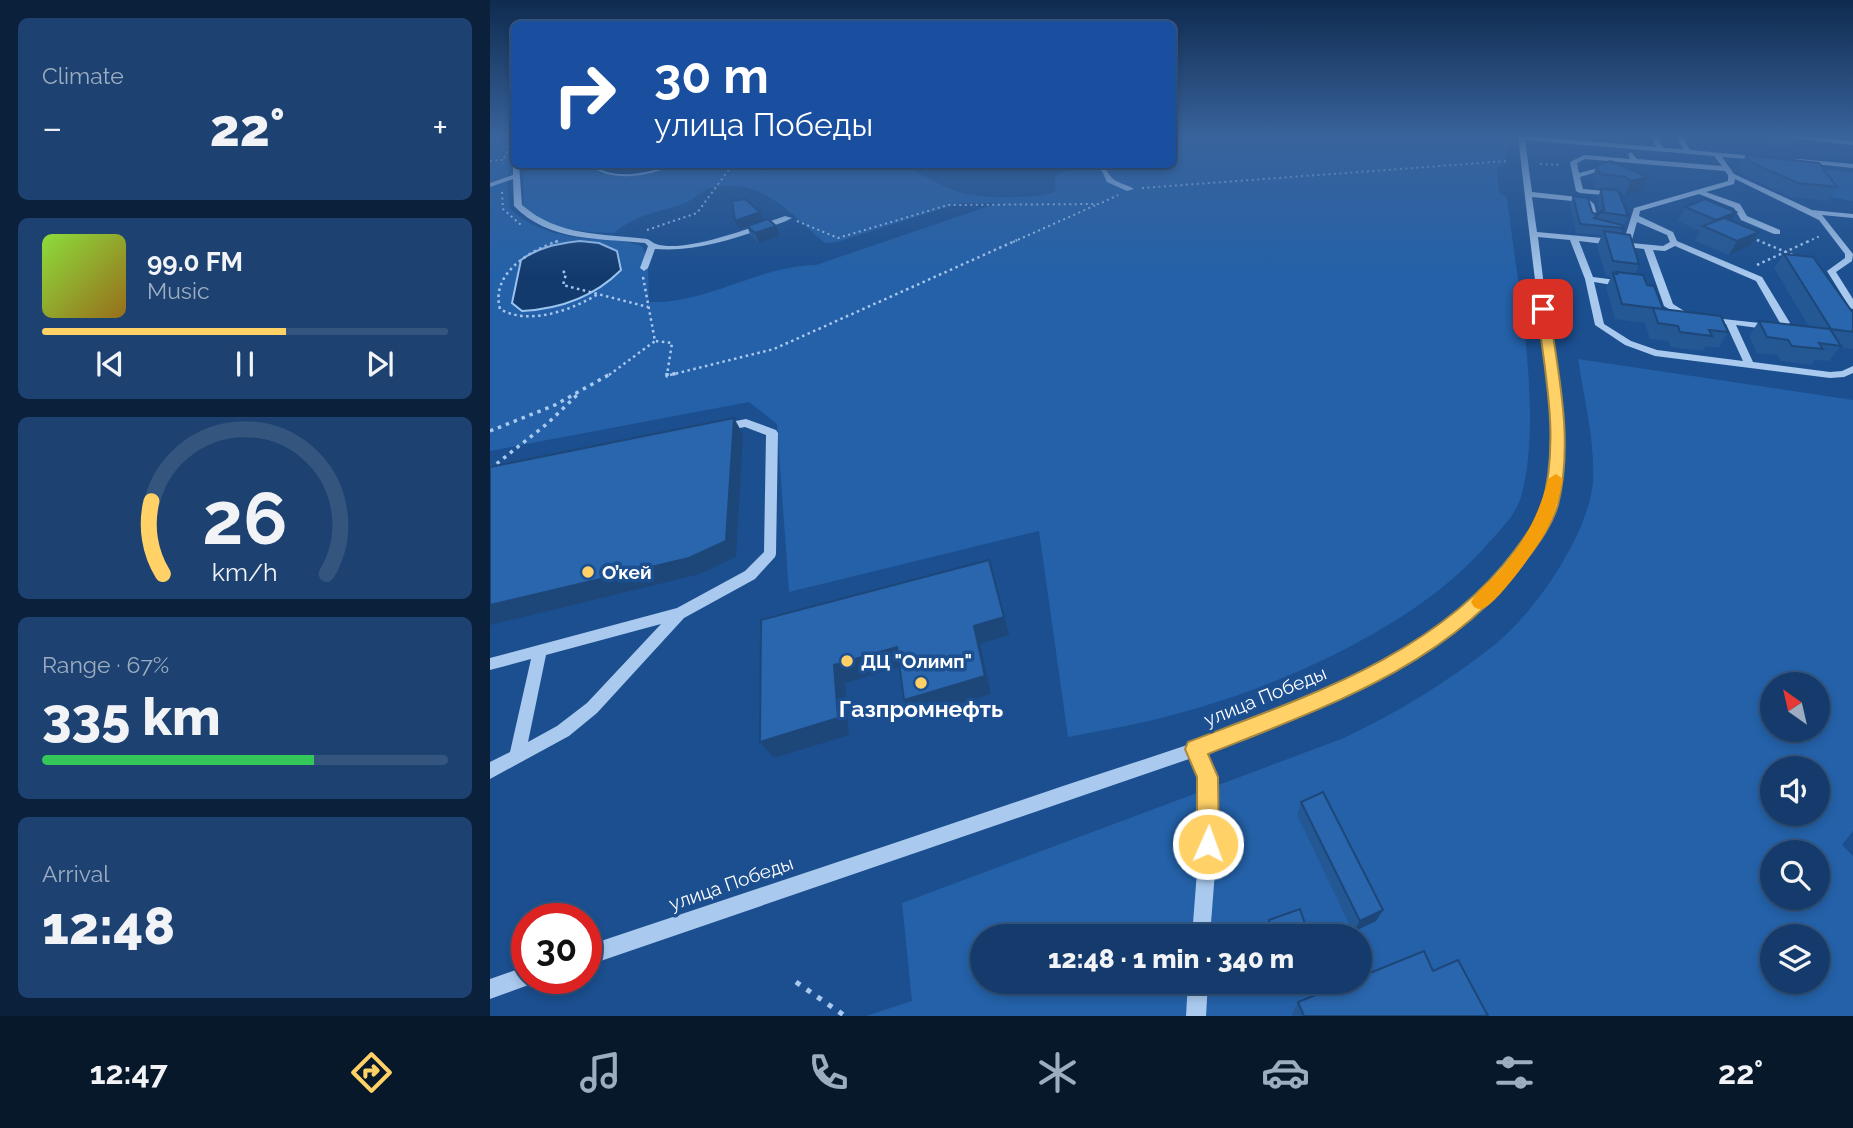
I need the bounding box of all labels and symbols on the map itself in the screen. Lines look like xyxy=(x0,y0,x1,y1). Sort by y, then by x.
pin xyxy=(1513,279,1573,339)
place label: О’кей xyxy=(602,561,652,583)
marker: О’кей xyxy=(580,564,596,580)
place label: ДЦ "Олимп" xyxy=(861,650,972,672)
marker: ДЦ "Олимп" xyxy=(839,653,855,669)
street label: улица Победы xyxy=(1201,661,1329,731)
north arrow xyxy=(1760,672,1830,742)
marker: Газпромнефть xyxy=(913,675,929,691)
place label: Газпромнефть xyxy=(839,695,1003,722)
position arrow xyxy=(1171,807,1245,881)
street label: улица Победы xyxy=(666,851,796,915)
speed limit sign: 30 xyxy=(511,903,602,994)

